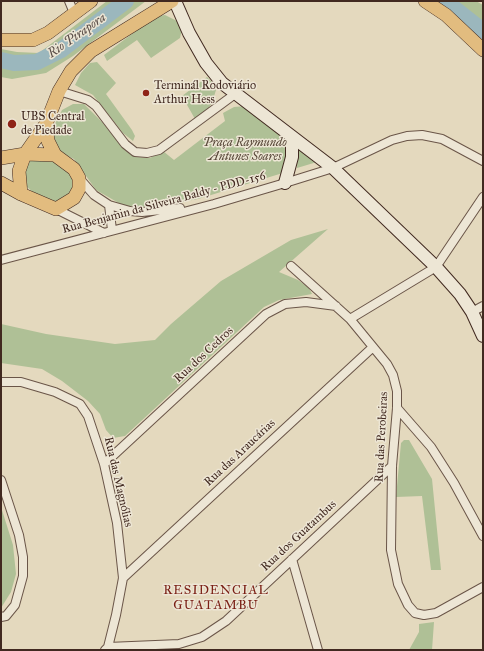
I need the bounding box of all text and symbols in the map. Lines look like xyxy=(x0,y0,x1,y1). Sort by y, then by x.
water label: Rio Pirapora xyxy=(45,10,109,62)
place label: Terminál Rodoviário Arthur Hess xyxy=(154,79,256,107)
marker: Terminál Rodoviário Arthur Hess xyxy=(141,88,151,98)
place label: UBS Central de Piedade xyxy=(21,110,85,138)
marker: UBS Central de Piedade xyxy=(6,118,18,130)
park label: Praça Raymundo Antunes Soares xyxy=(203,136,287,164)
street label: Rua Benjamin da Silveira Baldy - PDD-156 xyxy=(61,169,267,237)
street label: Rua dos Cedros xyxy=(171,324,237,386)
street label: Rua das Perobeiras xyxy=(372,391,392,483)
street label: Rua das Araucárias xyxy=(202,416,278,490)
street label: Rua das Magnólias xyxy=(101,436,135,528)
street label: Rua dos Guatambus xyxy=(258,497,340,575)
district label: RESIDENCIAL GUATAMBU xyxy=(163,583,269,614)

